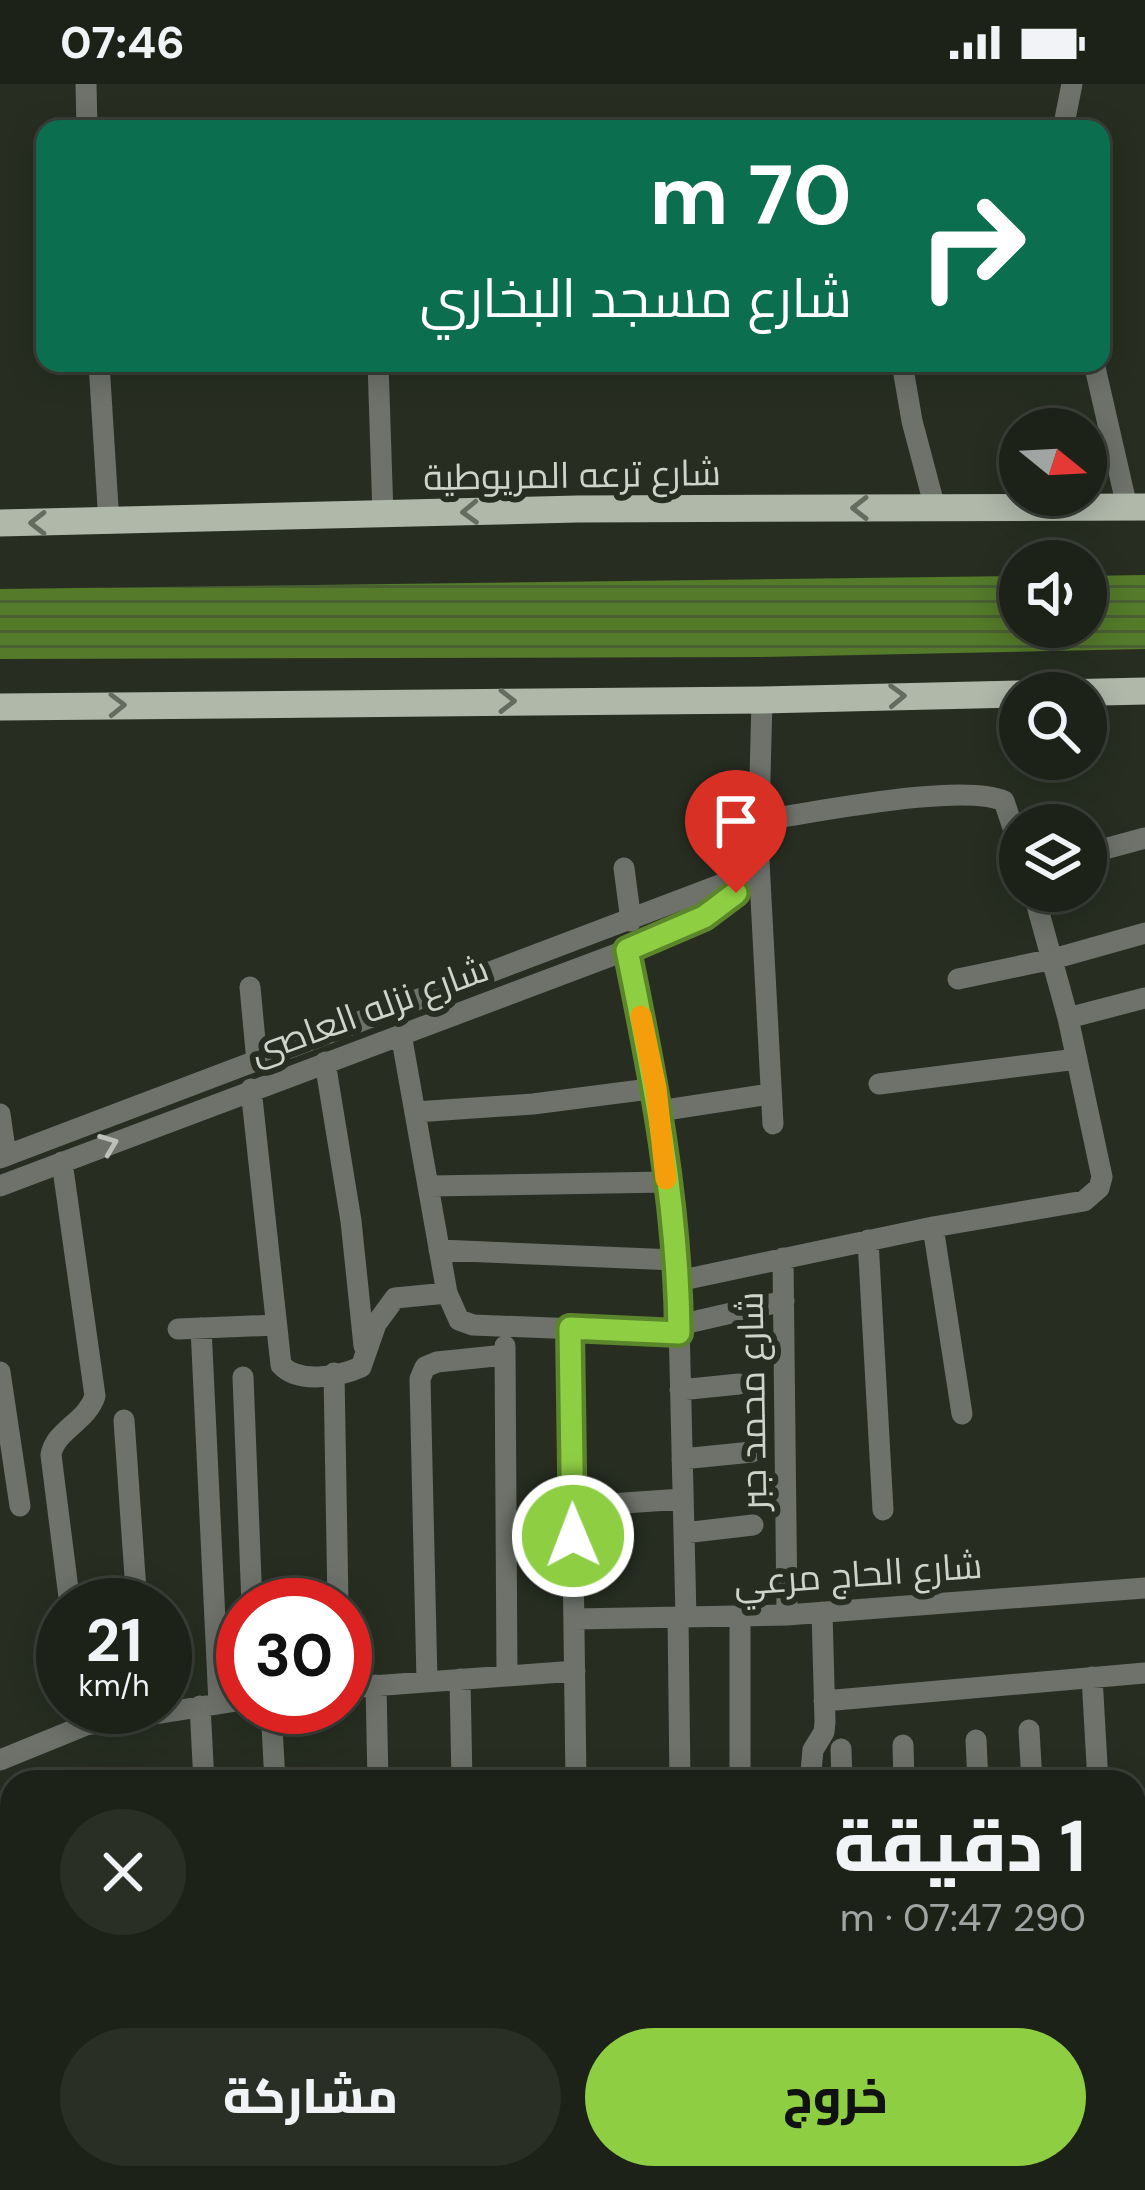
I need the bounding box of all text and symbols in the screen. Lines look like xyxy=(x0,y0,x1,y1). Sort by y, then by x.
text: 07:46 xyxy=(60,13,185,72)
text: 70 m xyxy=(649,141,852,250)
icon: right xyxy=(894,168,1050,324)
text: شارع مسجد البخاري xyxy=(420,263,852,334)
north arrow xyxy=(999,408,1107,516)
map controls xyxy=(999,408,1107,912)
street label: شارع ترعه المريوطية xyxy=(423,449,721,502)
one-way arrow xyxy=(850,495,868,521)
one-way arrow xyxy=(460,499,479,525)
one-way arrow xyxy=(28,510,46,536)
button: sound xyxy=(999,540,1107,648)
button: search xyxy=(999,672,1107,780)
one-way arrow xyxy=(888,683,907,709)
one-way arrow xyxy=(499,688,517,714)
one-way arrow xyxy=(109,692,127,718)
pin xyxy=(685,770,787,893)
icon: arrive xyxy=(703,788,769,854)
button: layers xyxy=(999,804,1107,912)
street label: شارع نزله العاصى xyxy=(243,945,495,1076)
one-way arrow xyxy=(98,1133,119,1158)
street label: شارع محمد جبر xyxy=(727,1291,778,1513)
position arrow xyxy=(510,1473,636,1599)
street label: شارع الحاج مرعي xyxy=(732,1542,984,1611)
speed limit sign: 30 xyxy=(216,1578,372,1734)
text: 21 xyxy=(86,1601,142,1680)
text: km/h xyxy=(79,1666,149,1705)
text: 1 دقيقة xyxy=(834,1800,1086,1893)
button: close xyxy=(60,1809,186,1935)
text: 290 m · 07:47 xyxy=(840,1892,1086,1943)
button: مشاركة xyxy=(60,2028,561,2166)
button: خروج xyxy=(585,2028,1086,2166)

